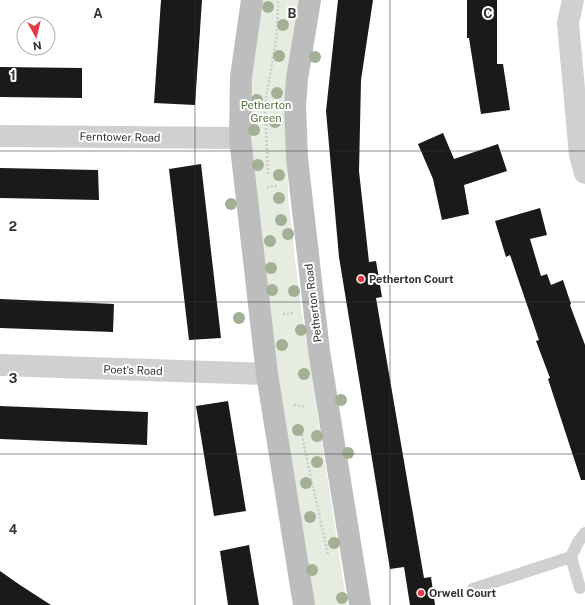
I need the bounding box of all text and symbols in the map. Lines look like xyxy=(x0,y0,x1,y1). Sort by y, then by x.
text: A xyxy=(93,6,103,21)
text: B xyxy=(288,6,297,21)
text: C xyxy=(483,6,493,21)
north arrow xyxy=(16,16,56,56)
text: N xyxy=(32,39,42,52)
text: 1 xyxy=(10,68,16,83)
park label: Petherton Green xyxy=(241,99,291,124)
street label: Ferntower Road xyxy=(79,130,161,144)
text: 2 xyxy=(9,219,17,234)
street label: Petherton Road xyxy=(302,263,324,343)
place label: Petherton Court xyxy=(369,273,454,285)
marker: Petherton Court xyxy=(356,274,366,284)
street label: Poet's Road xyxy=(103,363,163,377)
text: 3 xyxy=(9,371,18,386)
text: 4 xyxy=(9,522,18,537)
place label: Orwell Court xyxy=(429,587,497,599)
marker: Orwell Court xyxy=(416,588,426,598)

